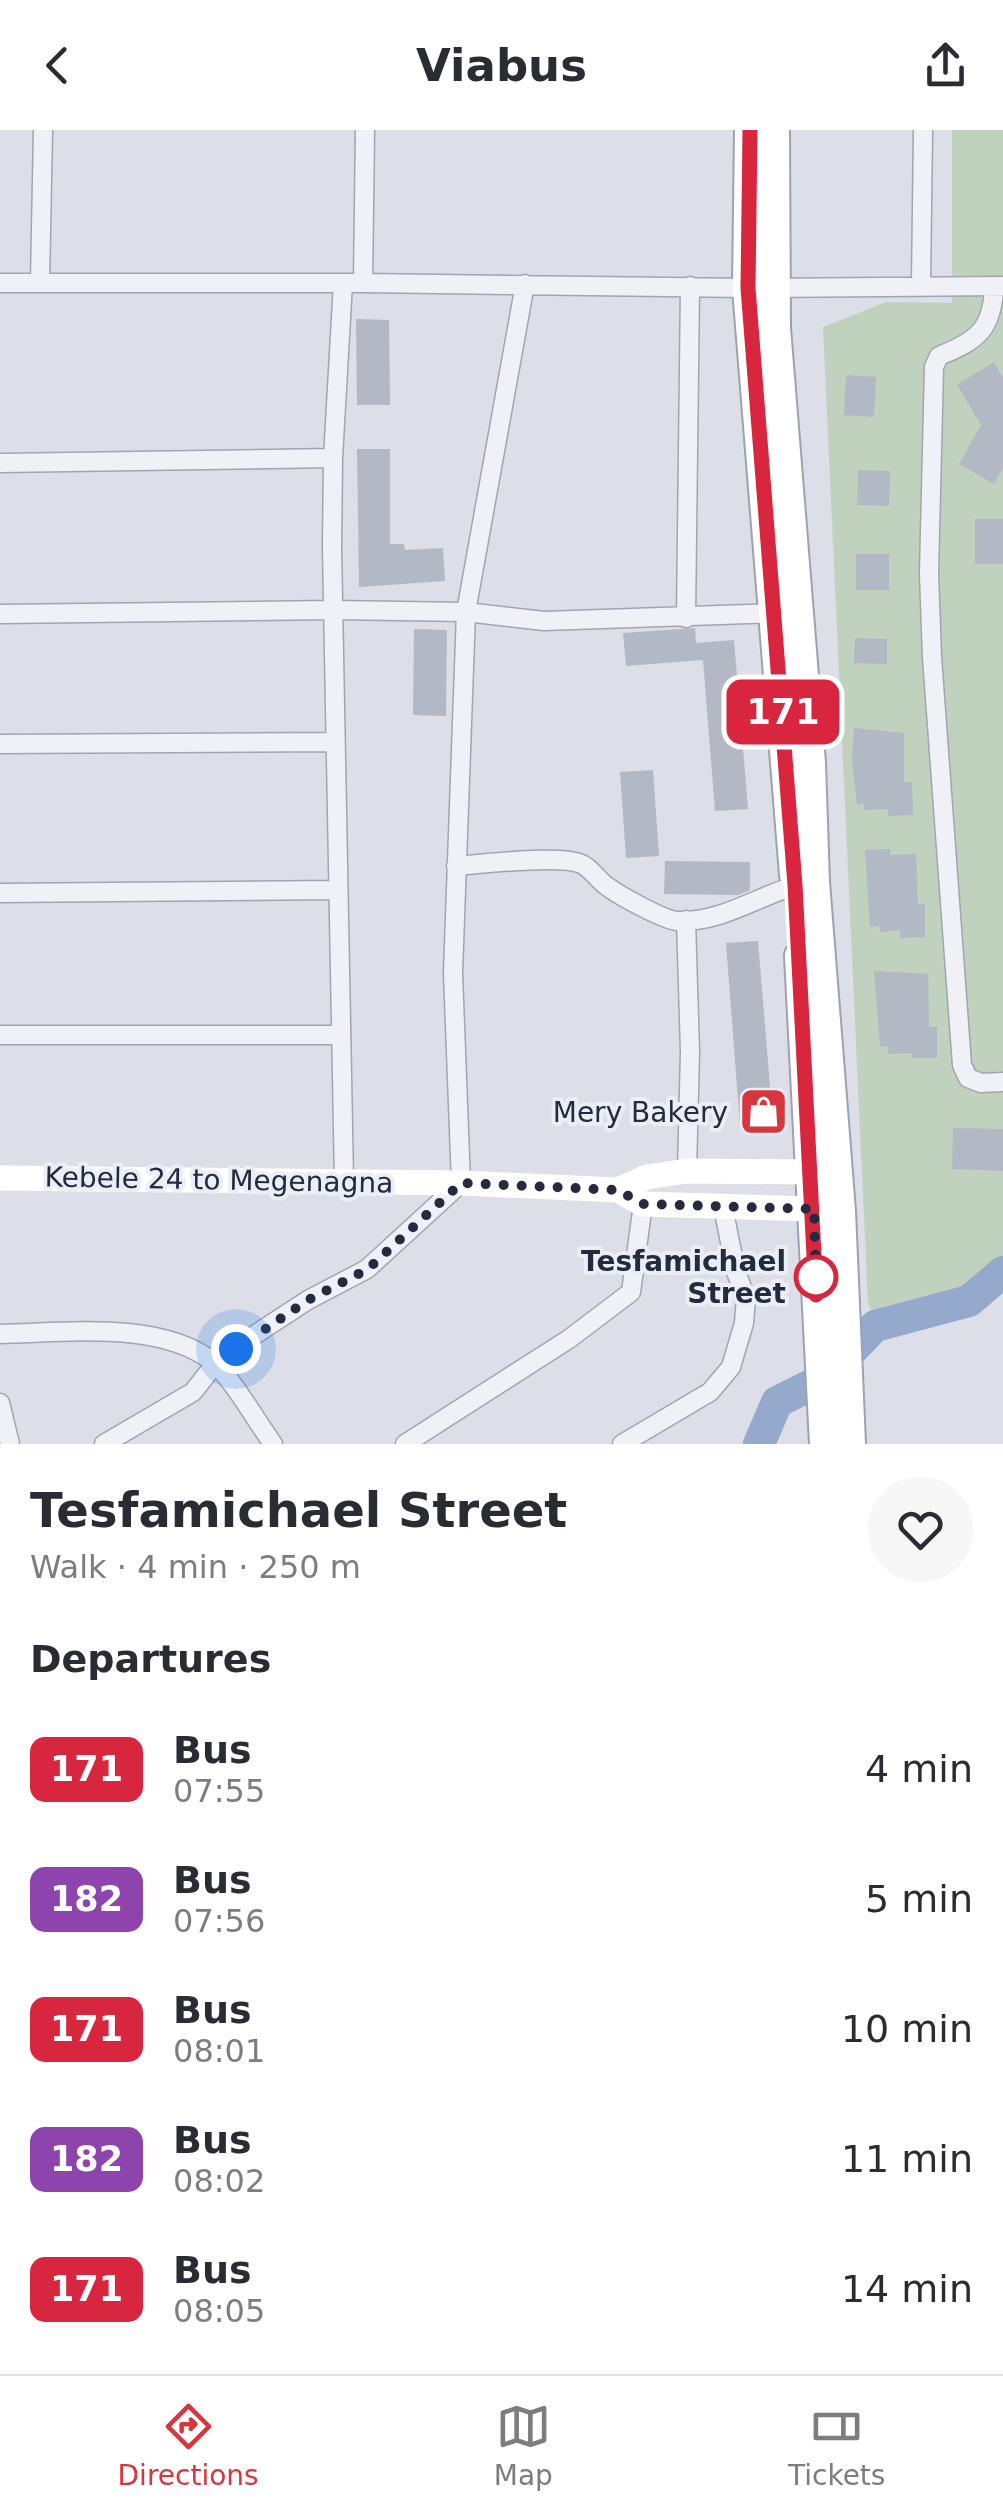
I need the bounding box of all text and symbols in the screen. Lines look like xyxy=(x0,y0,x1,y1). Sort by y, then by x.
icon: back xyxy=(30,38,85,93)
icon: share xyxy=(918,38,973,93)
text: Viabus xyxy=(416,39,587,92)
line badge: 171 xyxy=(726,680,840,744)
text: 171 xyxy=(746,692,820,732)
shop icon: Mery Bakery xyxy=(737,1086,789,1138)
place label: Mery Bakery xyxy=(553,1096,728,1129)
street label: Kebele 24 to Megenagna xyxy=(44,1160,394,1200)
place label: Tesfamichael Street xyxy=(581,1245,786,1310)
marker: Tesfamichael Street xyxy=(795,1256,837,1298)
your location xyxy=(211,1324,261,1374)
button: heart xyxy=(868,1477,973,1582)
text: Tesfamichael Street xyxy=(30,1482,567,1538)
text: Walk · 4 min · 250 m xyxy=(30,1548,361,1586)
text: Departures xyxy=(30,1637,271,1681)
text: Bus xyxy=(173,1728,252,1772)
text: 4 min xyxy=(865,1747,973,1791)
text: 171 xyxy=(50,1749,123,1789)
text: 07:55 xyxy=(173,1772,265,1810)
text: Bus xyxy=(173,1858,252,1902)
text: 5 min xyxy=(865,1877,973,1921)
text: 182 xyxy=(50,1879,123,1919)
text: 07:56 xyxy=(173,1902,265,1940)
text: Bus xyxy=(173,1988,252,2032)
text: 10 min xyxy=(841,2007,973,2051)
text: 171 xyxy=(50,2009,123,2049)
text: 08:01 xyxy=(173,2032,265,2070)
text: Bus xyxy=(173,2118,252,2162)
text: 11 min xyxy=(841,2137,973,2181)
text: 182 xyxy=(50,2139,123,2179)
text: 08:02 xyxy=(173,2162,265,2200)
text: Bus xyxy=(173,2248,252,2292)
text: 14 min xyxy=(841,2267,973,2311)
text: 171 xyxy=(50,2269,123,2309)
text: 08:05 xyxy=(173,2292,265,2330)
tab: Directions xyxy=(118,2399,259,2492)
tab: Map xyxy=(494,2399,553,2492)
tab: Tickets xyxy=(788,2399,885,2492)

